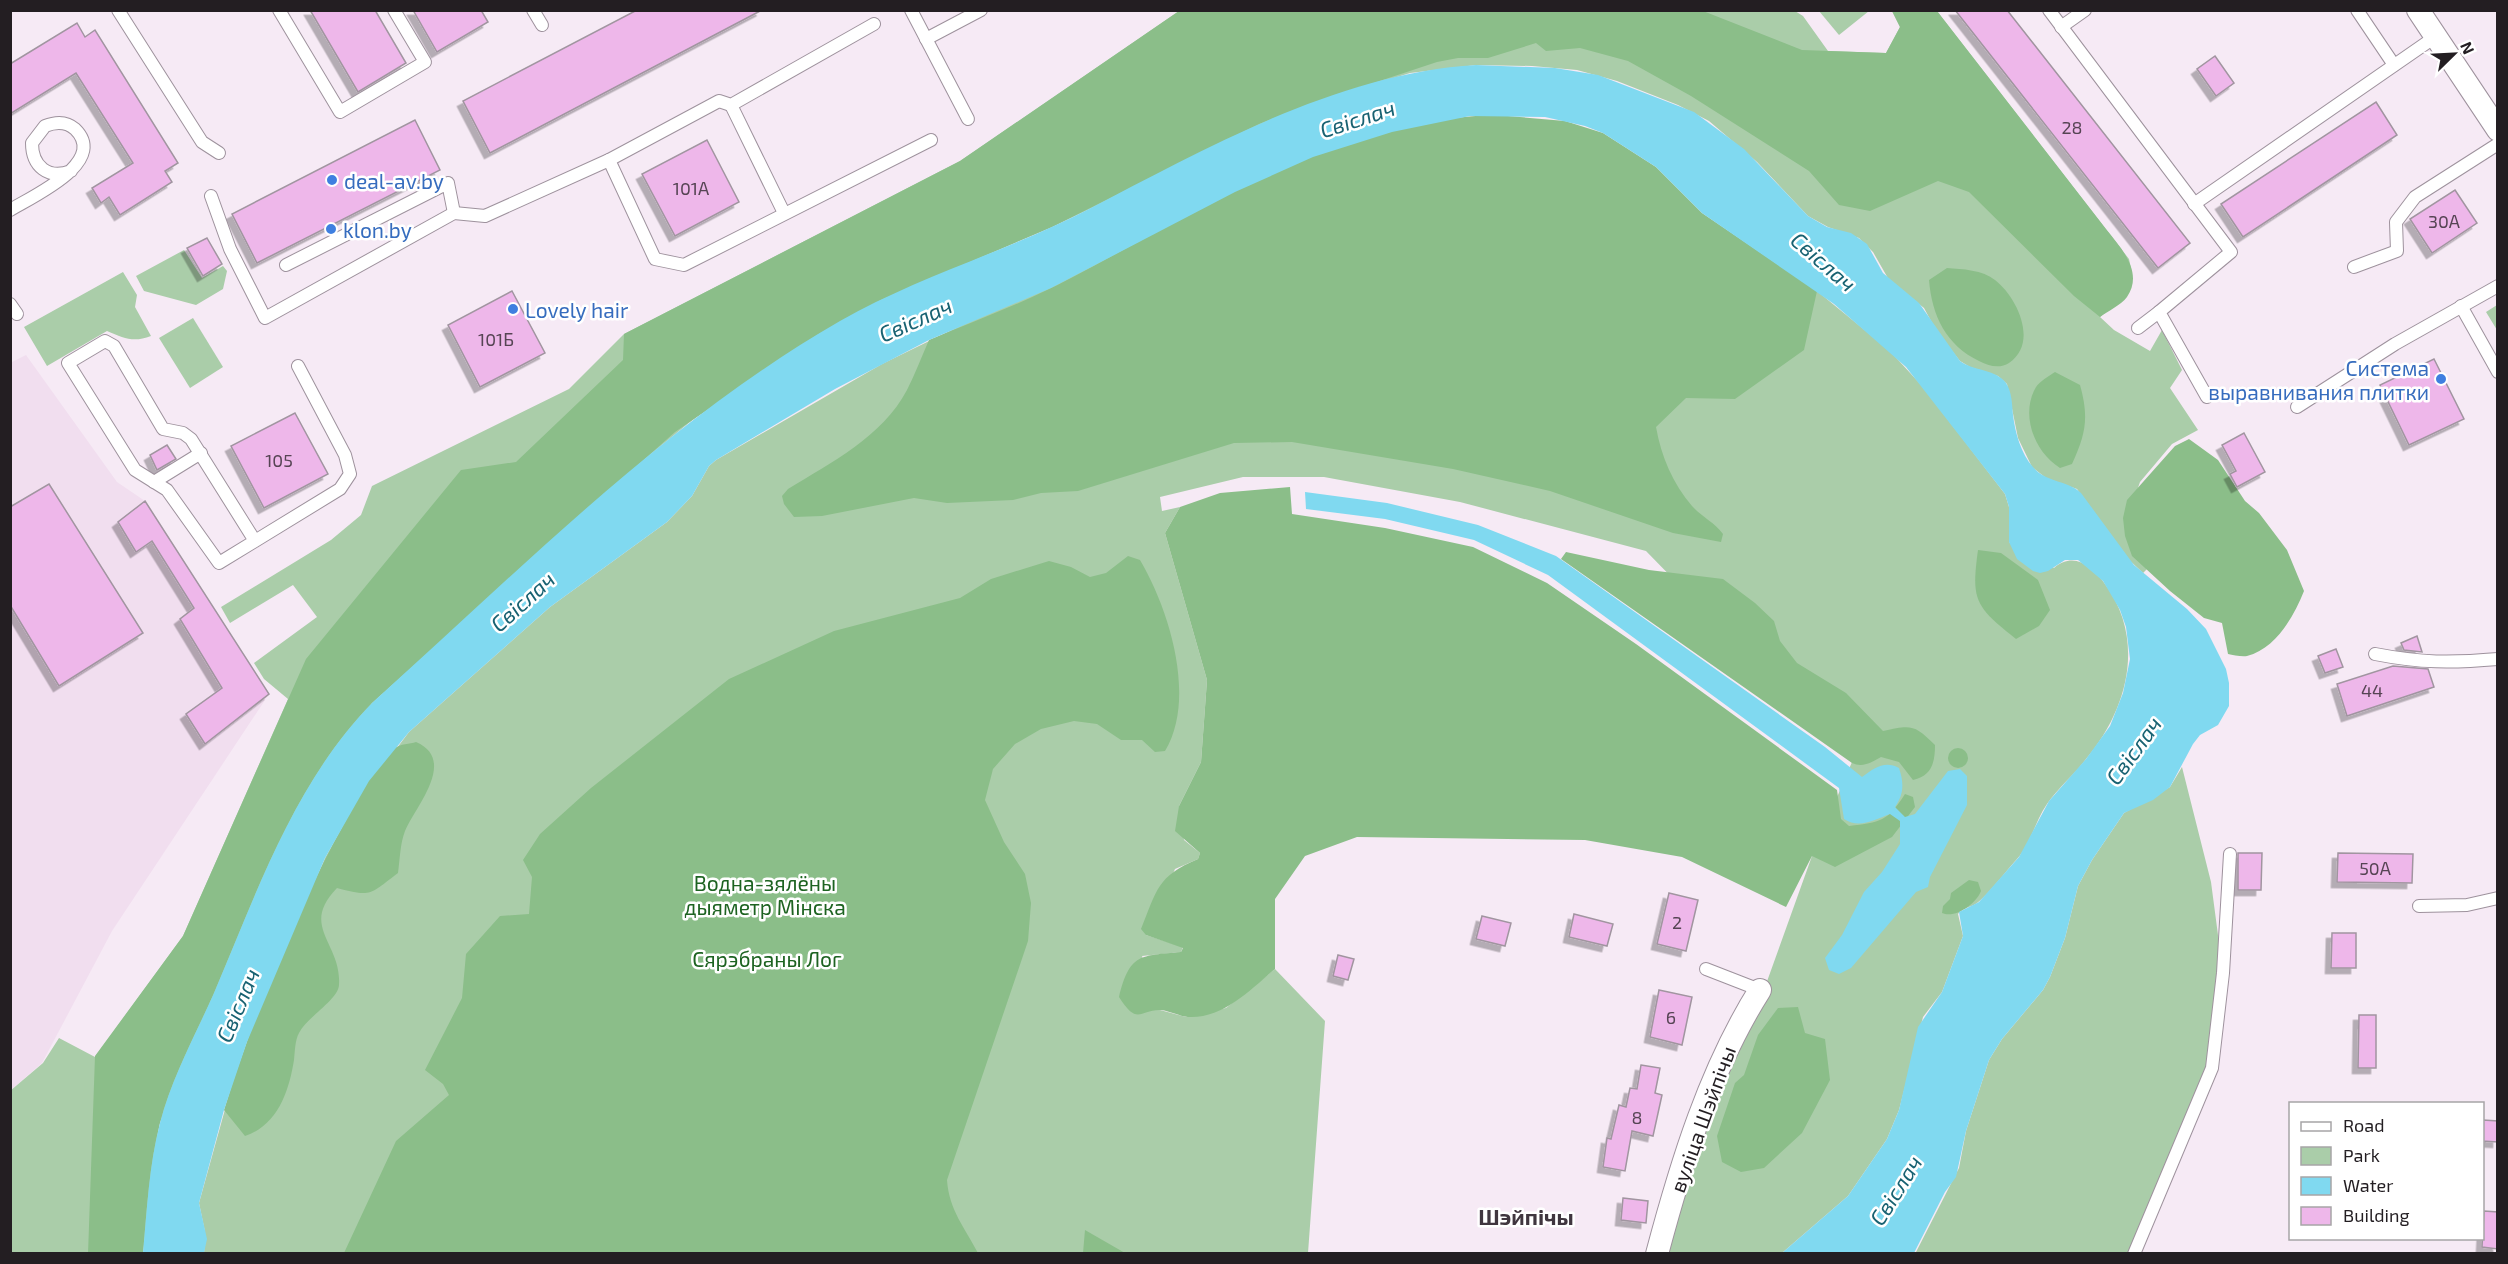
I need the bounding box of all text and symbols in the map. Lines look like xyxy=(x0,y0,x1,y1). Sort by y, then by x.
north arrow xyxy=(2424,24,2484,84)
text: N xyxy=(2457,39,2479,57)
water label: Свіслач xyxy=(1316,94,1398,142)
house number: 28 xyxy=(2061,116,2083,138)
place label: deal-av.by xyxy=(344,168,444,193)
marker: deal-av.by xyxy=(325,173,339,187)
house number: 101А xyxy=(673,177,710,199)
house number: 30А xyxy=(2428,210,2461,232)
place label: klon.by xyxy=(343,217,412,242)
marker: klon.by xyxy=(324,222,338,236)
water label: Свіслач xyxy=(1786,226,1862,296)
water label: Свіслач xyxy=(874,291,956,347)
place label: Lovely hair xyxy=(525,297,629,322)
marker: Lovely hair xyxy=(506,302,520,316)
house number: 101Б xyxy=(478,328,514,350)
place label: Система выравнивания плитки xyxy=(2208,355,2429,404)
marker: Система выравнивания плитки xyxy=(2434,372,2448,386)
house number: 105 xyxy=(265,449,293,471)
water label: Свіслач xyxy=(485,565,559,637)
house number: 44 xyxy=(2361,679,2383,701)
water label: Свіслач xyxy=(2100,711,2166,789)
house number: 50А xyxy=(2359,857,2392,879)
park label: Водна-зялёны дыяметр Мінска xyxy=(684,870,846,919)
house number: 2 xyxy=(1672,911,1682,933)
park label: Сярэбраны Лог xyxy=(692,946,842,971)
water label: Свіслач xyxy=(210,964,264,1046)
house number: 6 xyxy=(1666,1006,1676,1028)
street label: вуліца Шэйпічы xyxy=(1664,1042,1741,1196)
legend xyxy=(2289,1102,2484,1240)
house number: 8 xyxy=(1632,1106,1642,1128)
text: Road xyxy=(2343,1114,2384,1136)
text: Park xyxy=(2343,1144,2380,1166)
water label: Свіслач xyxy=(1863,1150,1927,1230)
text: Water xyxy=(2343,1174,2393,1196)
district label: Шэйпічы xyxy=(1478,1203,1574,1229)
text: Building xyxy=(2343,1204,2410,1226)

